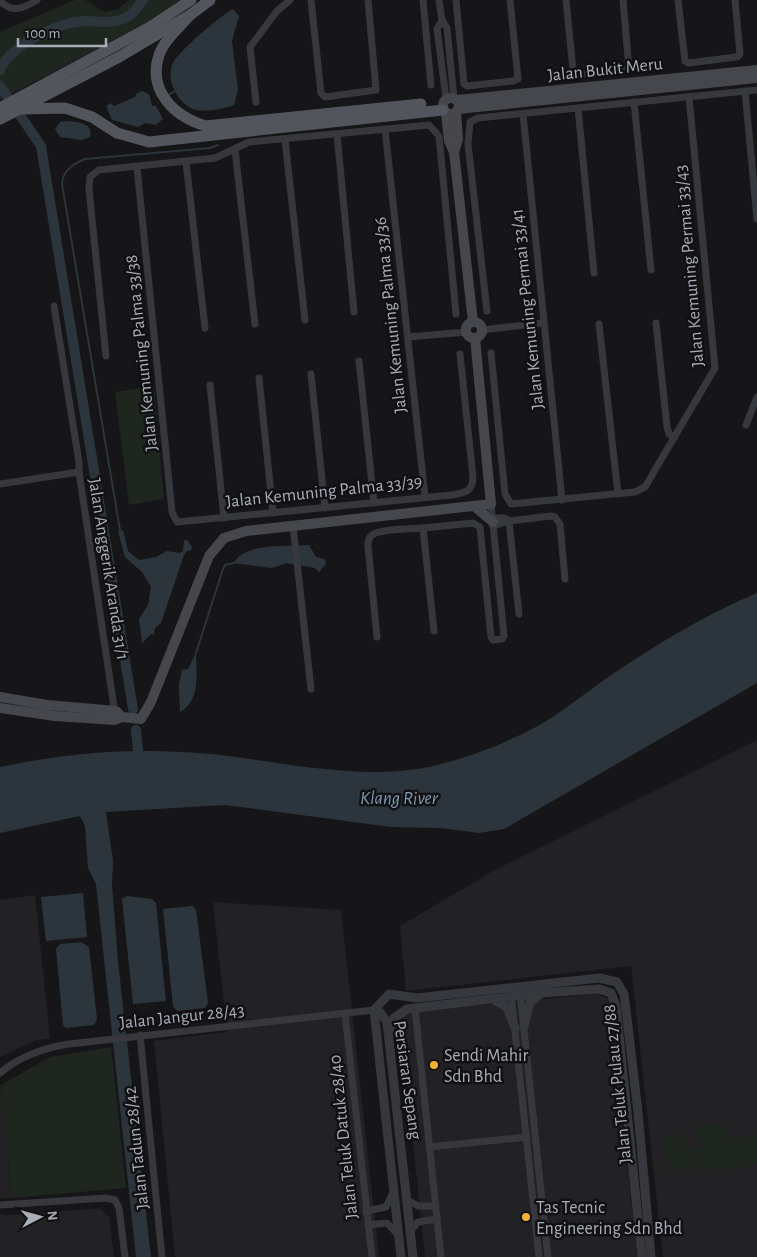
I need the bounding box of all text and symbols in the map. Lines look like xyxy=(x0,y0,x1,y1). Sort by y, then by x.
scale bar xyxy=(18,15,105,47)
text: 100 m xyxy=(25,26,60,41)
street label: Jalan Bukit Meru xyxy=(547,55,664,85)
street label: Jalan Kemuning Permai 33/43 xyxy=(672,164,708,368)
street label: Jalan Kemuning Permai 33/41 xyxy=(508,208,547,410)
street label: Jalan Kemuning Palma 33/36 xyxy=(372,216,410,414)
street label: Jalan Kemuning Palma 33/38 xyxy=(123,254,161,452)
street label: Jalan Kemuning Palma 33/39 xyxy=(225,473,423,511)
street label: Jalan Anggerik Aranda 31/1 xyxy=(85,477,131,661)
water label: Klang River xyxy=(360,789,439,808)
street label: Jalan Jangur 28/43 xyxy=(119,1001,245,1033)
street label: Jalan Teluk Pulau 27/88 xyxy=(601,1003,635,1165)
street label: Persiaran Sepang xyxy=(390,1020,424,1141)
place label: Sendi Mahir Sdn Bhd xyxy=(444,1047,528,1086)
street label: Jalan Teluk Datuk 28/40 xyxy=(326,1054,362,1220)
marker: Sendi Mahir Sdn Bhd xyxy=(428,1059,440,1071)
street label: Jalan Tadun 28/42 xyxy=(122,1085,152,1210)
north arrow xyxy=(15,1192,65,1242)
place label: Tas Tecnic Engineering Sdn Bhd xyxy=(536,1199,682,1238)
text: N xyxy=(44,1210,59,1221)
marker: Tas Tecnic Engineering Sdn Bhd xyxy=(520,1211,532,1223)

